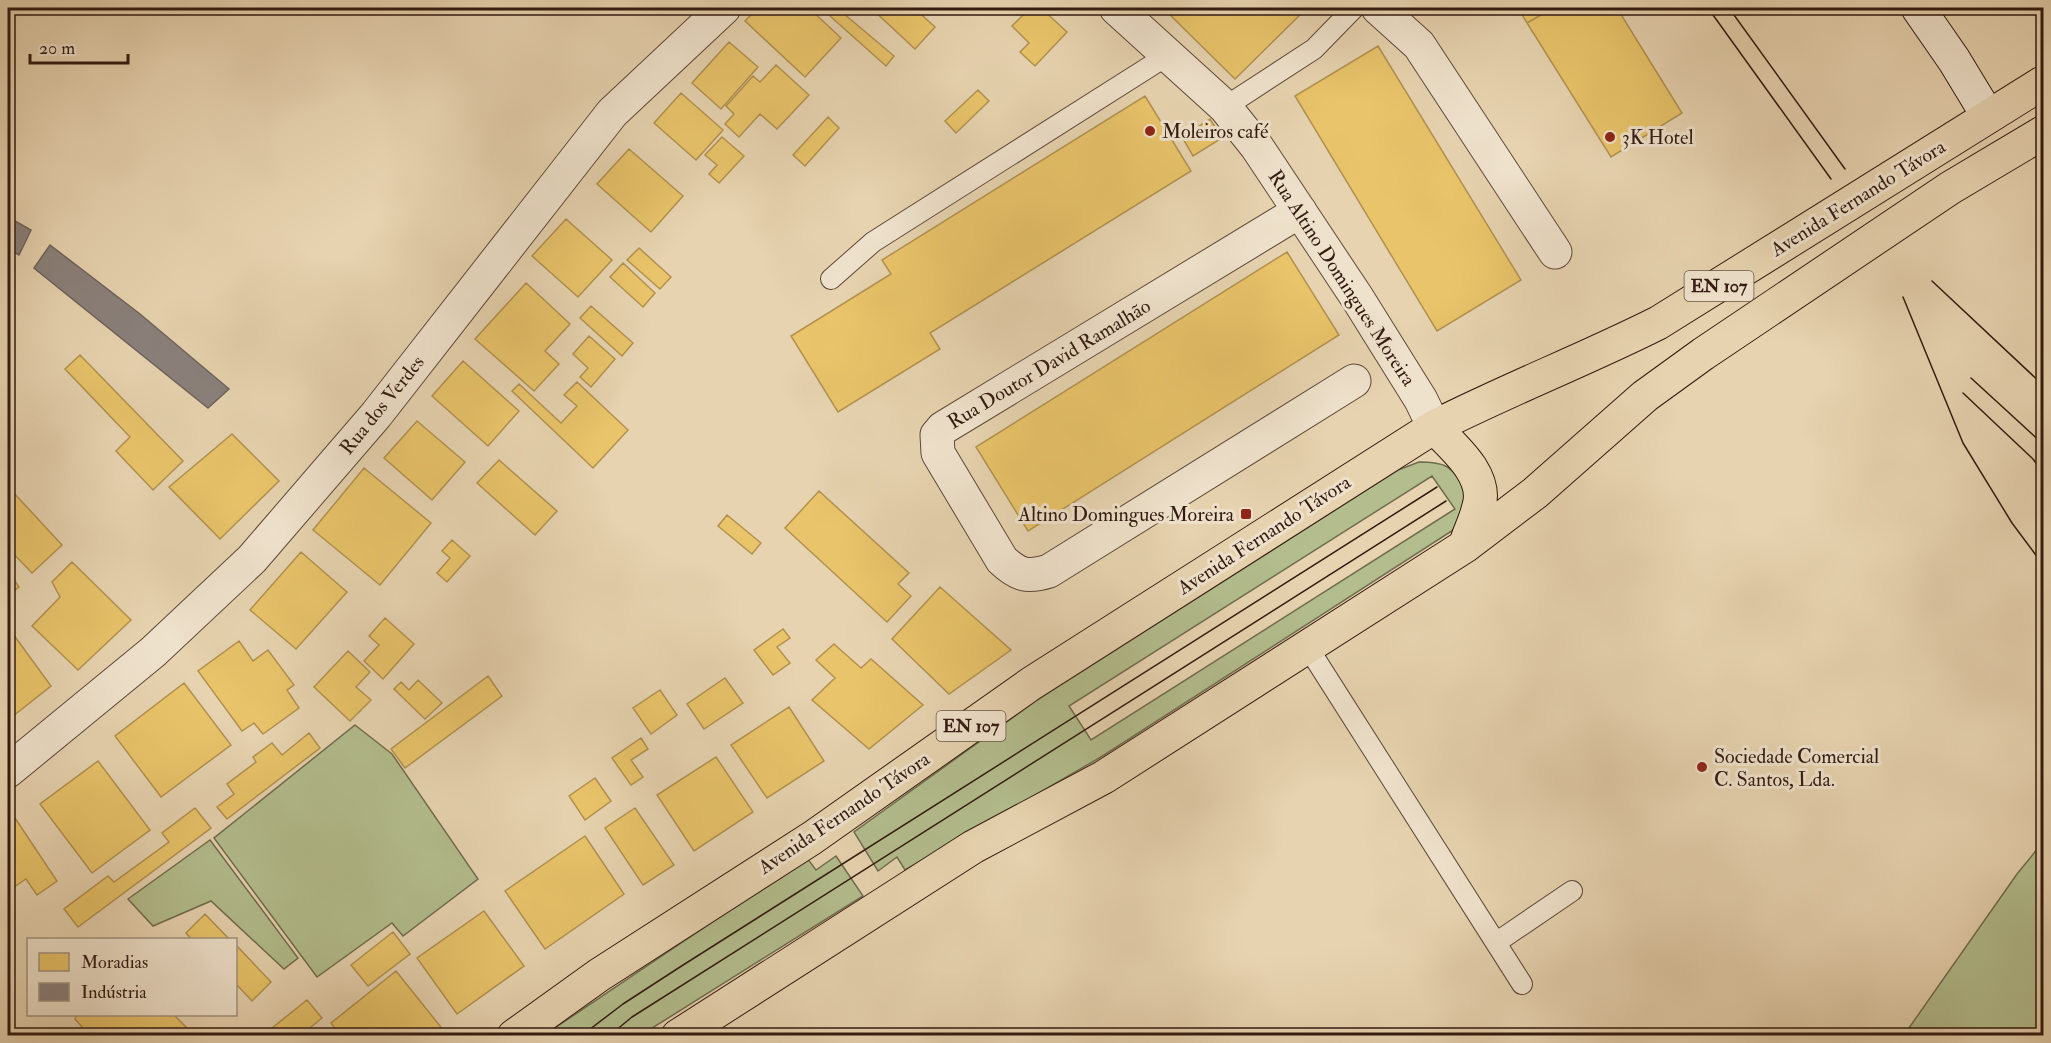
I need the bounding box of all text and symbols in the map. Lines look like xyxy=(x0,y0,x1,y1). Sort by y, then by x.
scale bar xyxy=(30,27,128,65)
text: 20 m xyxy=(39,37,75,60)
place label: Moleiros café xyxy=(1162,119,1269,144)
marker: Moleiros café xyxy=(1143,124,1157,138)
place label: 3K Hotel xyxy=(1622,125,1694,150)
marker: 3K Hotel xyxy=(1603,130,1617,144)
street label: Avenida Fernando Távora xyxy=(1765,134,1951,263)
street label: Rua Altino Domingues Moreira xyxy=(1263,165,1422,391)
road number: EN 107 xyxy=(1684,271,1754,301)
street label: Rua Doutor David Ramalhão xyxy=(943,293,1155,435)
street label: Rua dos Verdes xyxy=(334,350,430,460)
street label: Avenida Fernando Távora xyxy=(1172,469,1356,601)
place label: Altino Domingues Moreira xyxy=(1017,502,1235,527)
marker: Altino Domingues Moreira xyxy=(1239,507,1253,521)
road number: EN 107 xyxy=(936,711,1006,741)
place label: Sociedade Comercial C. Santos, Lda. xyxy=(1714,744,1879,792)
street label: Avenida Fernando Távora xyxy=(753,746,935,880)
marker: Sociedade Comercial C. Santos, Lda. xyxy=(1695,760,1709,774)
legend xyxy=(27,938,237,1016)
text: Moradias xyxy=(81,951,148,974)
text: Indústria xyxy=(81,981,147,1004)

